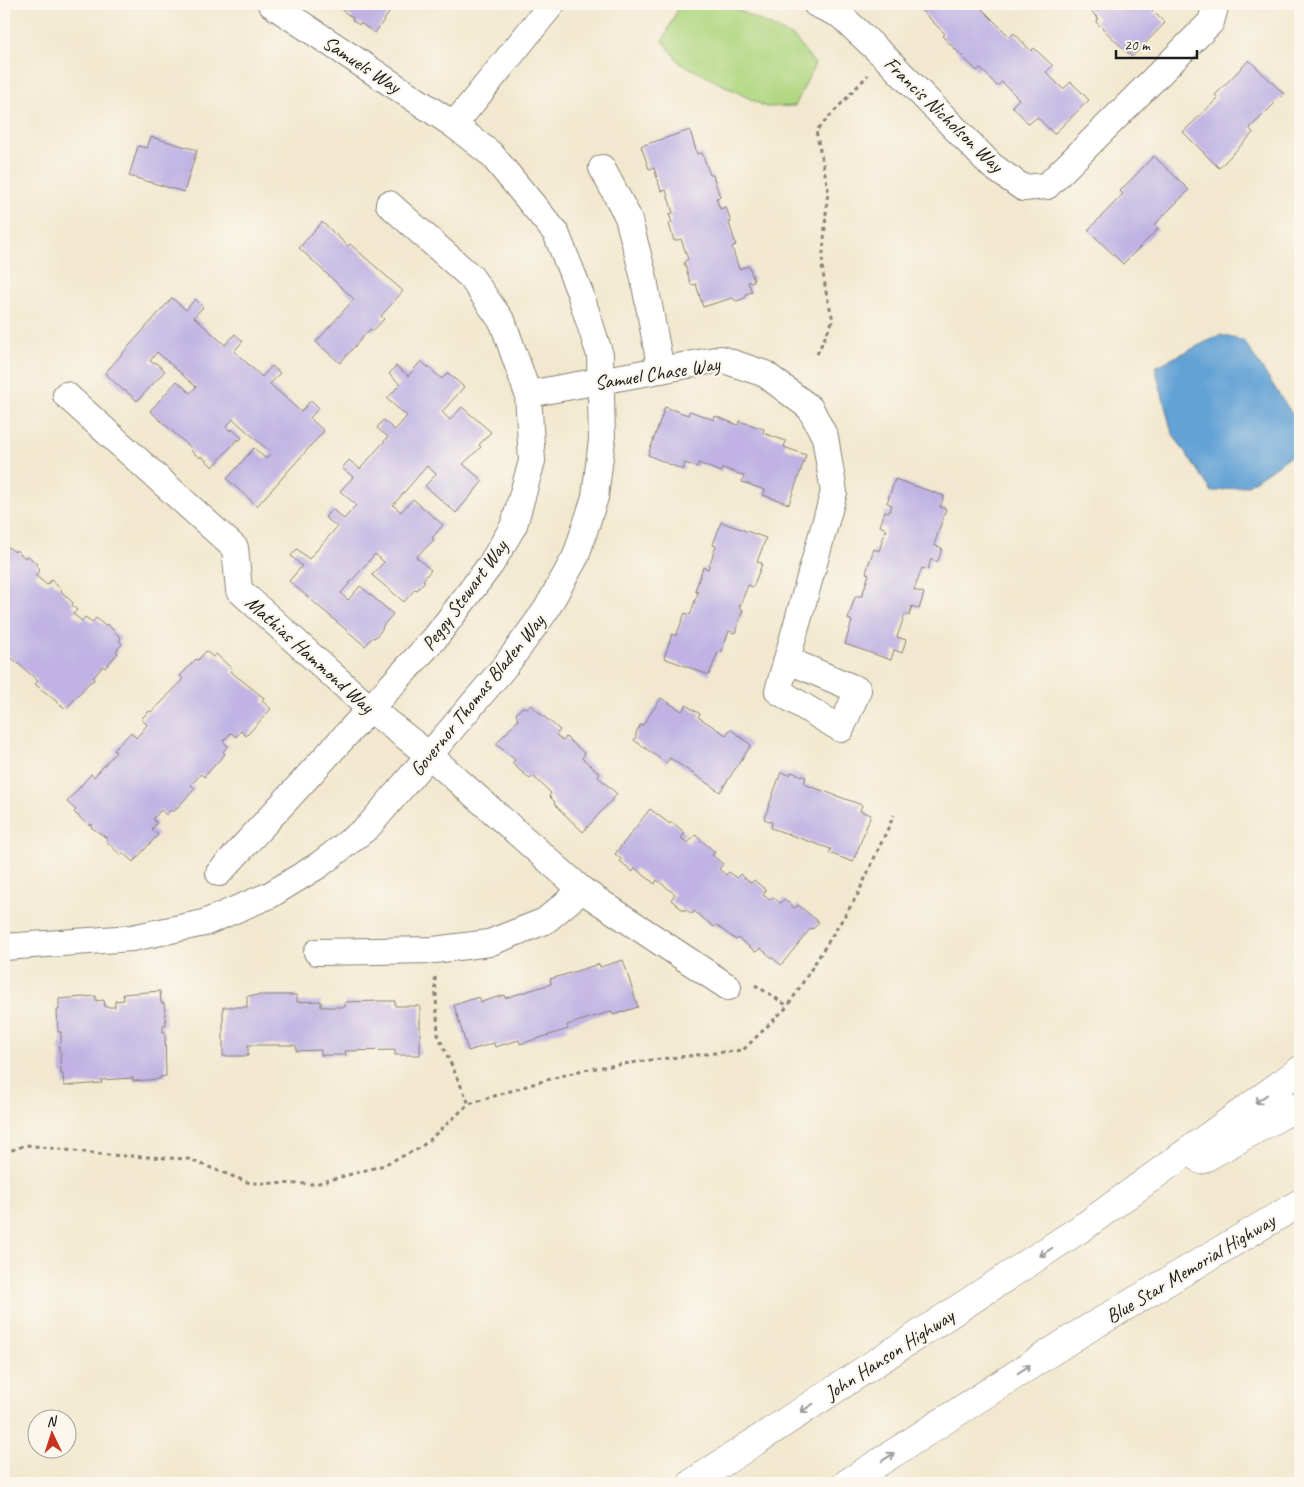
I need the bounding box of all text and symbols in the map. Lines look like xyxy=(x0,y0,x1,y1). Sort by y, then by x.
scale bar xyxy=(1116,28,1198,60)
street label: Samuels Way xyxy=(318,30,407,100)
text: 20 m xyxy=(1124,36,1151,55)
street label: Francis Nicholson Way xyxy=(879,51,1010,179)
street label: Samuel Chase Way xyxy=(593,351,723,396)
street label: Peggy Stewart Way xyxy=(416,534,514,655)
street label: Mathias Hammond Way xyxy=(240,590,380,719)
street label: Governor Thomas Bladen Way xyxy=(404,608,551,781)
one-way arrow xyxy=(1255,1093,1268,1104)
street label: Blue Star Memorial Highway xyxy=(1101,1207,1281,1329)
one-way arrow xyxy=(1039,1247,1053,1257)
street label: John Hanson Highway xyxy=(819,1302,960,1406)
one-way arrow xyxy=(1017,1364,1031,1374)
one-way arrow xyxy=(800,1403,814,1413)
north arrow xyxy=(28,1410,78,1460)
text: N xyxy=(46,1413,58,1430)
one-way arrow xyxy=(880,1452,894,1462)

